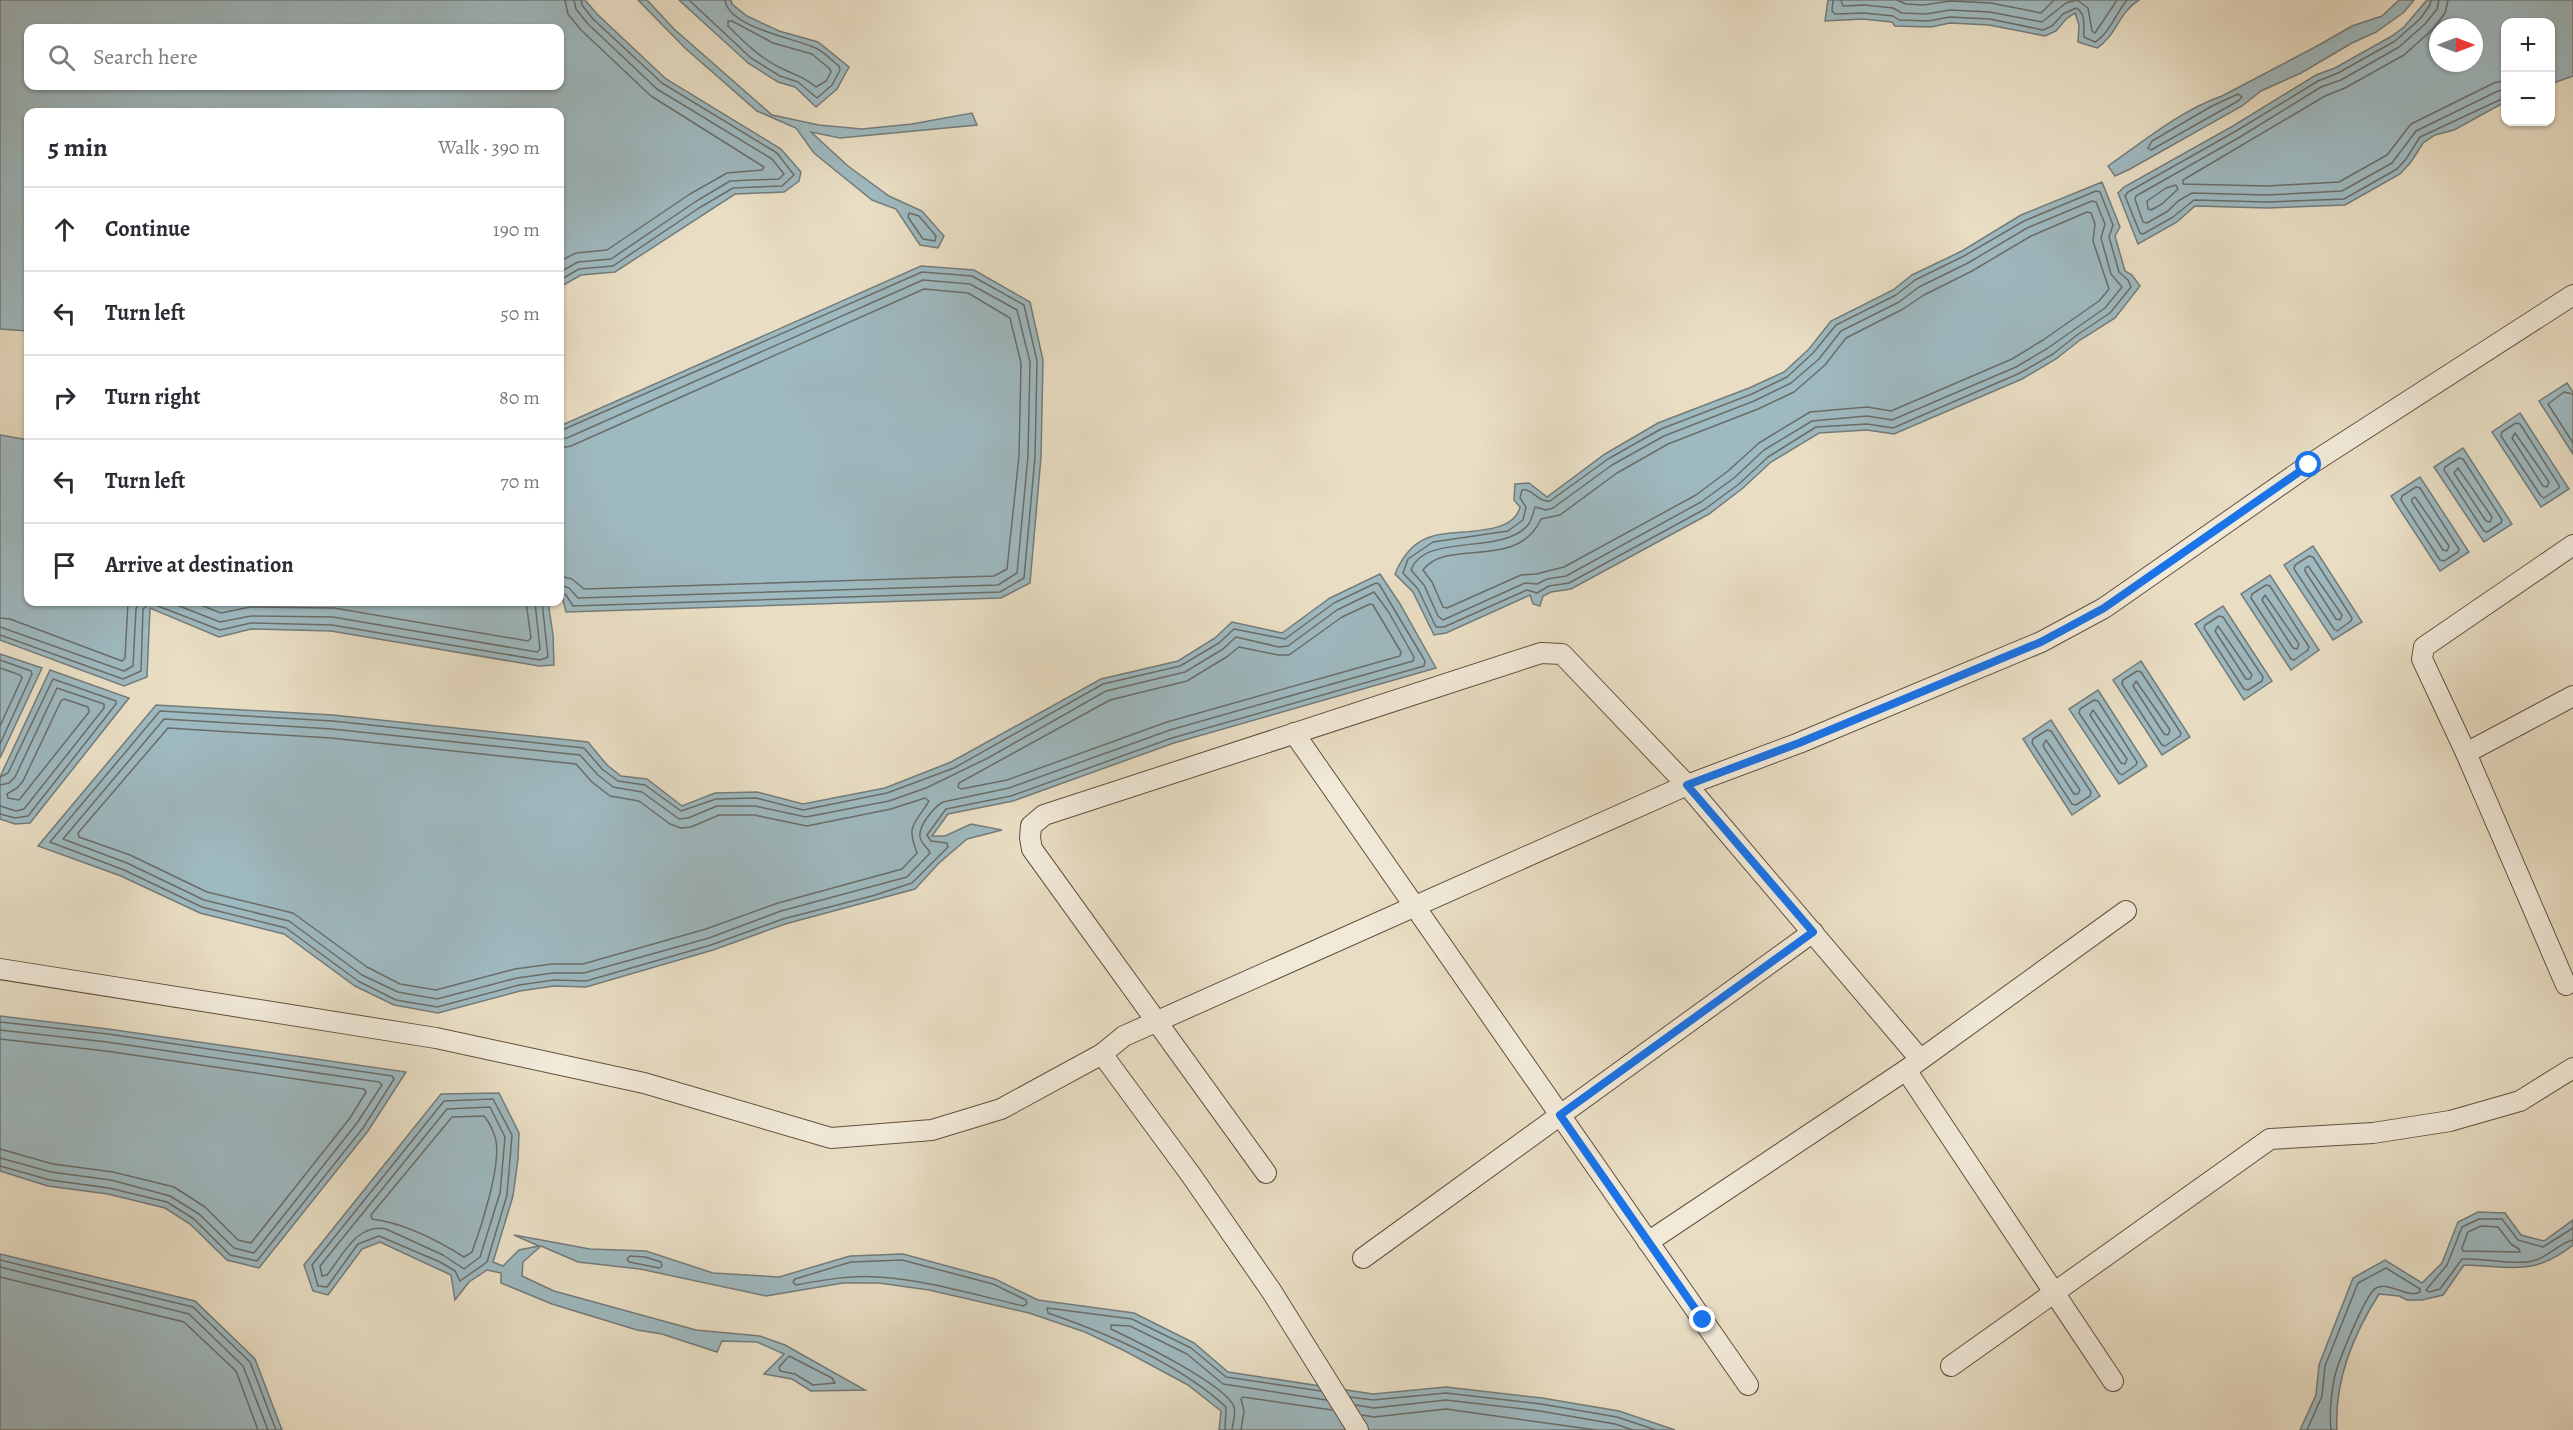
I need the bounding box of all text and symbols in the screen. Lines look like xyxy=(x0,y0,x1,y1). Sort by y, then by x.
north arrow xyxy=(2429,18,2483,72)
map controls xyxy=(2501,18,2555,126)
button: + xyxy=(2501,18,2555,72)
search box xyxy=(24,24,564,90)
icon: search xyxy=(45,41,78,74)
text: Search here xyxy=(93,42,198,72)
button: − xyxy=(2501,72,2555,126)
text: 5 min xyxy=(48,130,108,165)
text: Walk · 390 m xyxy=(438,134,540,161)
icon: ahead xyxy=(48,213,81,246)
text: Continue xyxy=(105,214,190,244)
text: 190 m xyxy=(493,216,540,243)
icon: left xyxy=(48,297,81,330)
text: Turn left xyxy=(105,298,185,328)
text: 50 m xyxy=(500,300,540,327)
icon: right xyxy=(48,381,81,414)
text: Turn right xyxy=(105,382,201,412)
text: 80 m xyxy=(499,384,540,411)
route start xyxy=(2295,451,2321,477)
icon: left xyxy=(48,465,81,498)
text: Turn left xyxy=(105,466,185,496)
text: 70 m xyxy=(500,468,540,495)
icon: arrive xyxy=(48,549,81,582)
text: Arrive at destination xyxy=(105,550,294,580)
route end xyxy=(1689,1306,1715,1332)

